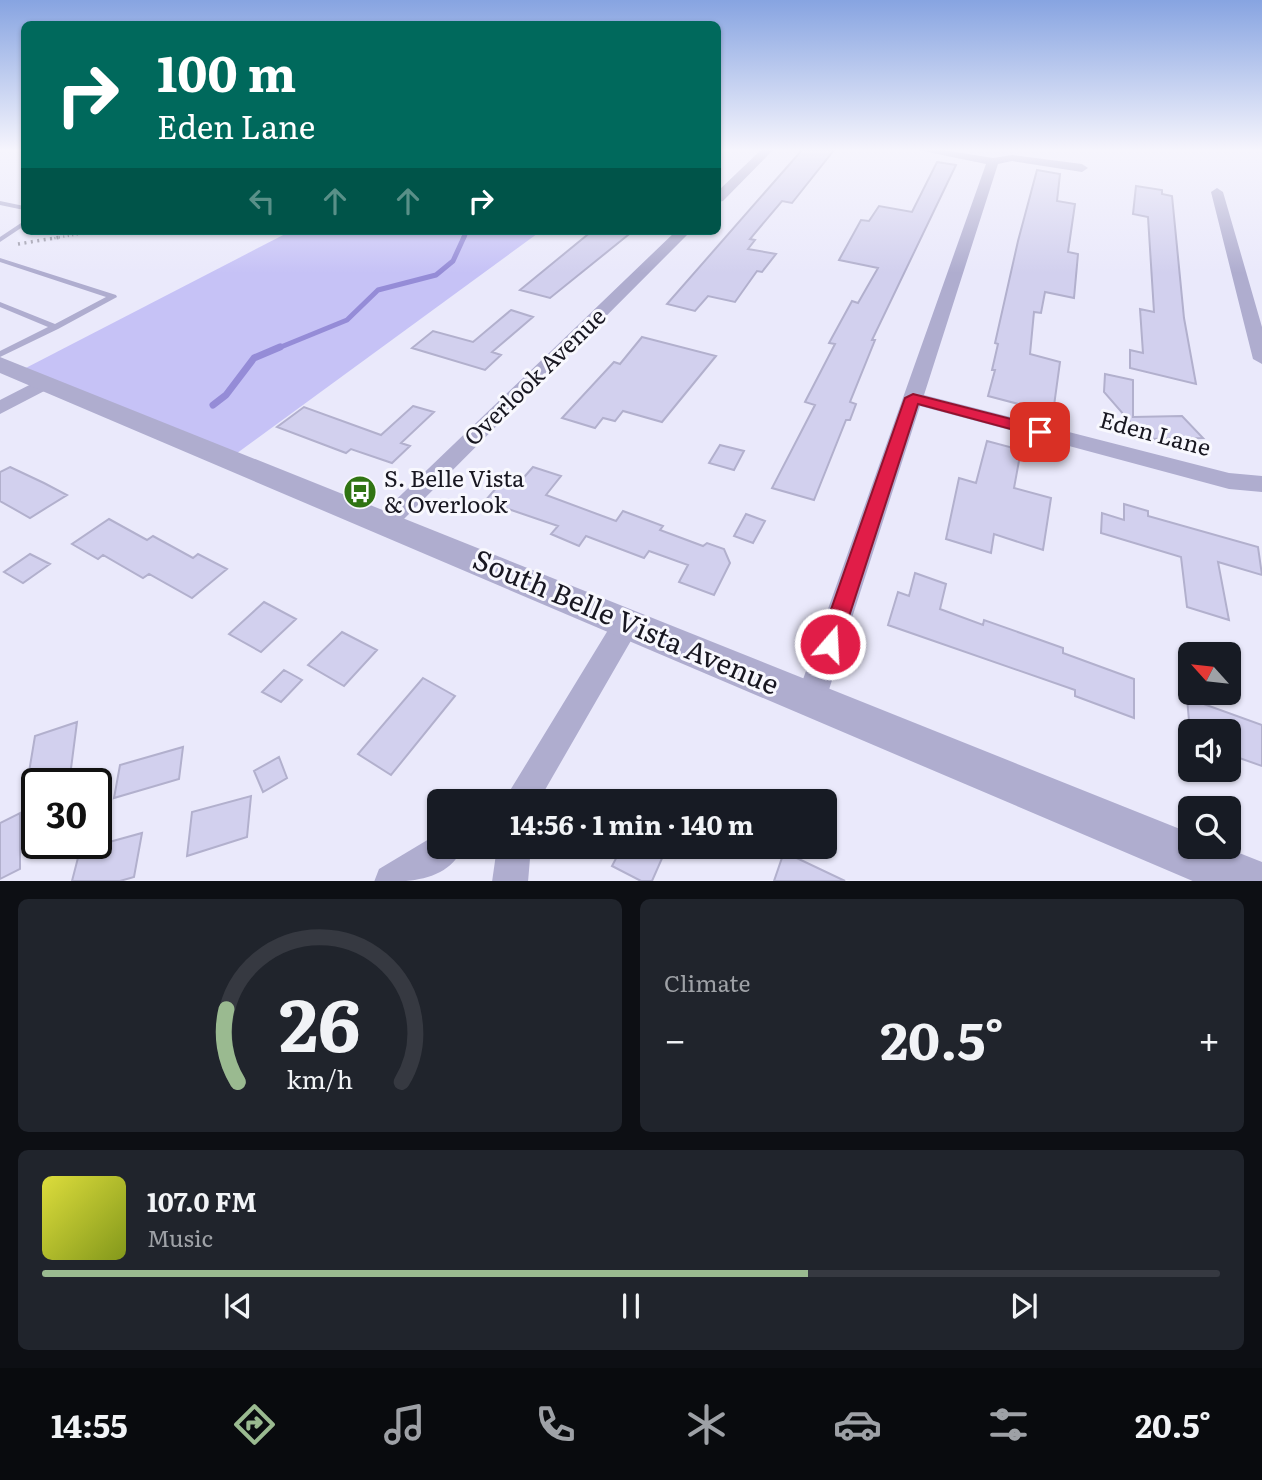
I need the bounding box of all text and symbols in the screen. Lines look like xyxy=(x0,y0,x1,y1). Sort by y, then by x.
text: 100 m xyxy=(157,34,296,107)
icon: right xyxy=(42,49,133,140)
text: Eden Lane xyxy=(157,101,315,149)
icon: left xyxy=(243,182,281,220)
icon: ahead xyxy=(316,182,354,220)
icon: ahead xyxy=(389,182,427,220)
icon: right xyxy=(462,182,500,220)
street label: Overlook Avenue xyxy=(455,299,612,452)
street label: Eden Lane xyxy=(1096,401,1215,463)
pin xyxy=(1010,402,1070,462)
icon: arrive xyxy=(1021,413,1059,451)
place label: S. Belle Vista & Overlook xyxy=(384,460,525,520)
bus stop icon: S. Belle Vista & Overlook xyxy=(341,473,379,511)
street label: South Belle Vista Avenue xyxy=(467,537,786,704)
position arrow xyxy=(793,607,867,681)
north arrow xyxy=(1178,642,1241,705)
map controls xyxy=(1178,642,1241,859)
button: sound xyxy=(1178,719,1241,782)
speed limit sign: 30 xyxy=(21,768,112,859)
button: search xyxy=(1178,796,1241,859)
text: 14:56 · 1 min · 140 m xyxy=(510,804,754,843)
text: Climate xyxy=(664,965,750,999)
text: 26 xyxy=(279,966,361,1074)
text: 20.5° xyxy=(880,999,1004,1076)
text: − xyxy=(664,1009,686,1066)
text: + xyxy=(1198,1009,1220,1066)
text: km/h xyxy=(287,1059,353,1096)
text: 107.0 FM xyxy=(147,1181,257,1220)
text: Music xyxy=(147,1220,213,1254)
icon: previous xyxy=(219,1287,257,1325)
icon: pause xyxy=(612,1287,650,1325)
icon: next xyxy=(1005,1287,1043,1325)
text: 14:55 xyxy=(51,1400,128,1448)
icon: directions xyxy=(230,1400,279,1449)
icon: music xyxy=(380,1400,429,1449)
icon: phone xyxy=(531,1400,580,1449)
icon: climate xyxy=(682,1400,731,1449)
icon: car xyxy=(833,1400,882,1449)
icon: filters xyxy=(984,1400,1033,1449)
text: 20.5° xyxy=(1135,1400,1211,1448)

